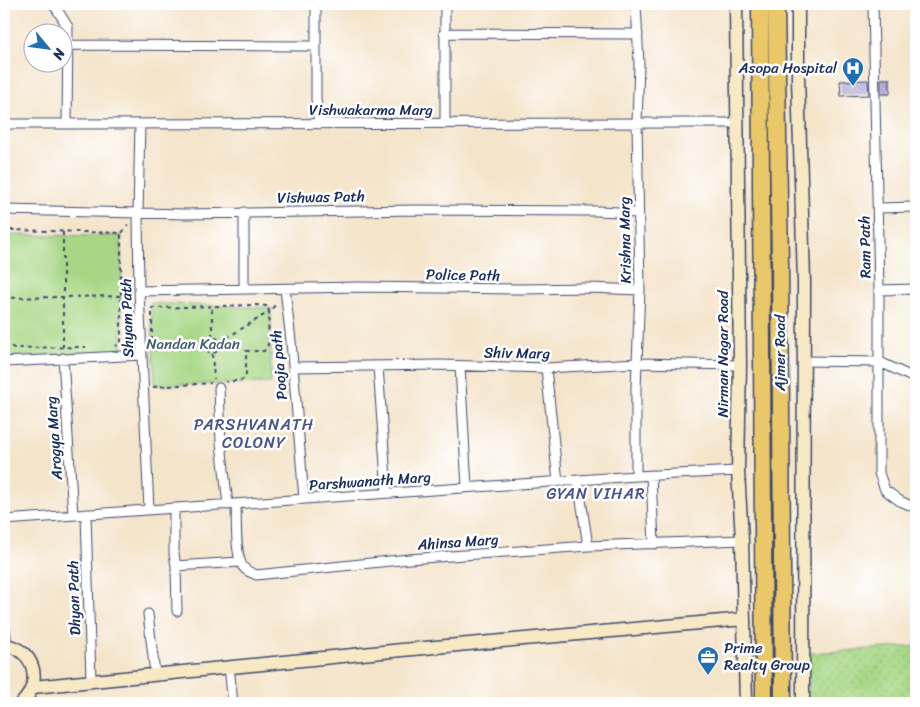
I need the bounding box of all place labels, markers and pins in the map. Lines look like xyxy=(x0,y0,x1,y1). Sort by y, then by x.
place label: Asopa Hospital xyxy=(738,55,838,81)
hospital icon: Asopa Hospital xyxy=(841,56,865,87)
place label: Prime Realty Group xyxy=(724,635,810,678)
office icon: Prime Realty Group xyxy=(696,645,720,676)

